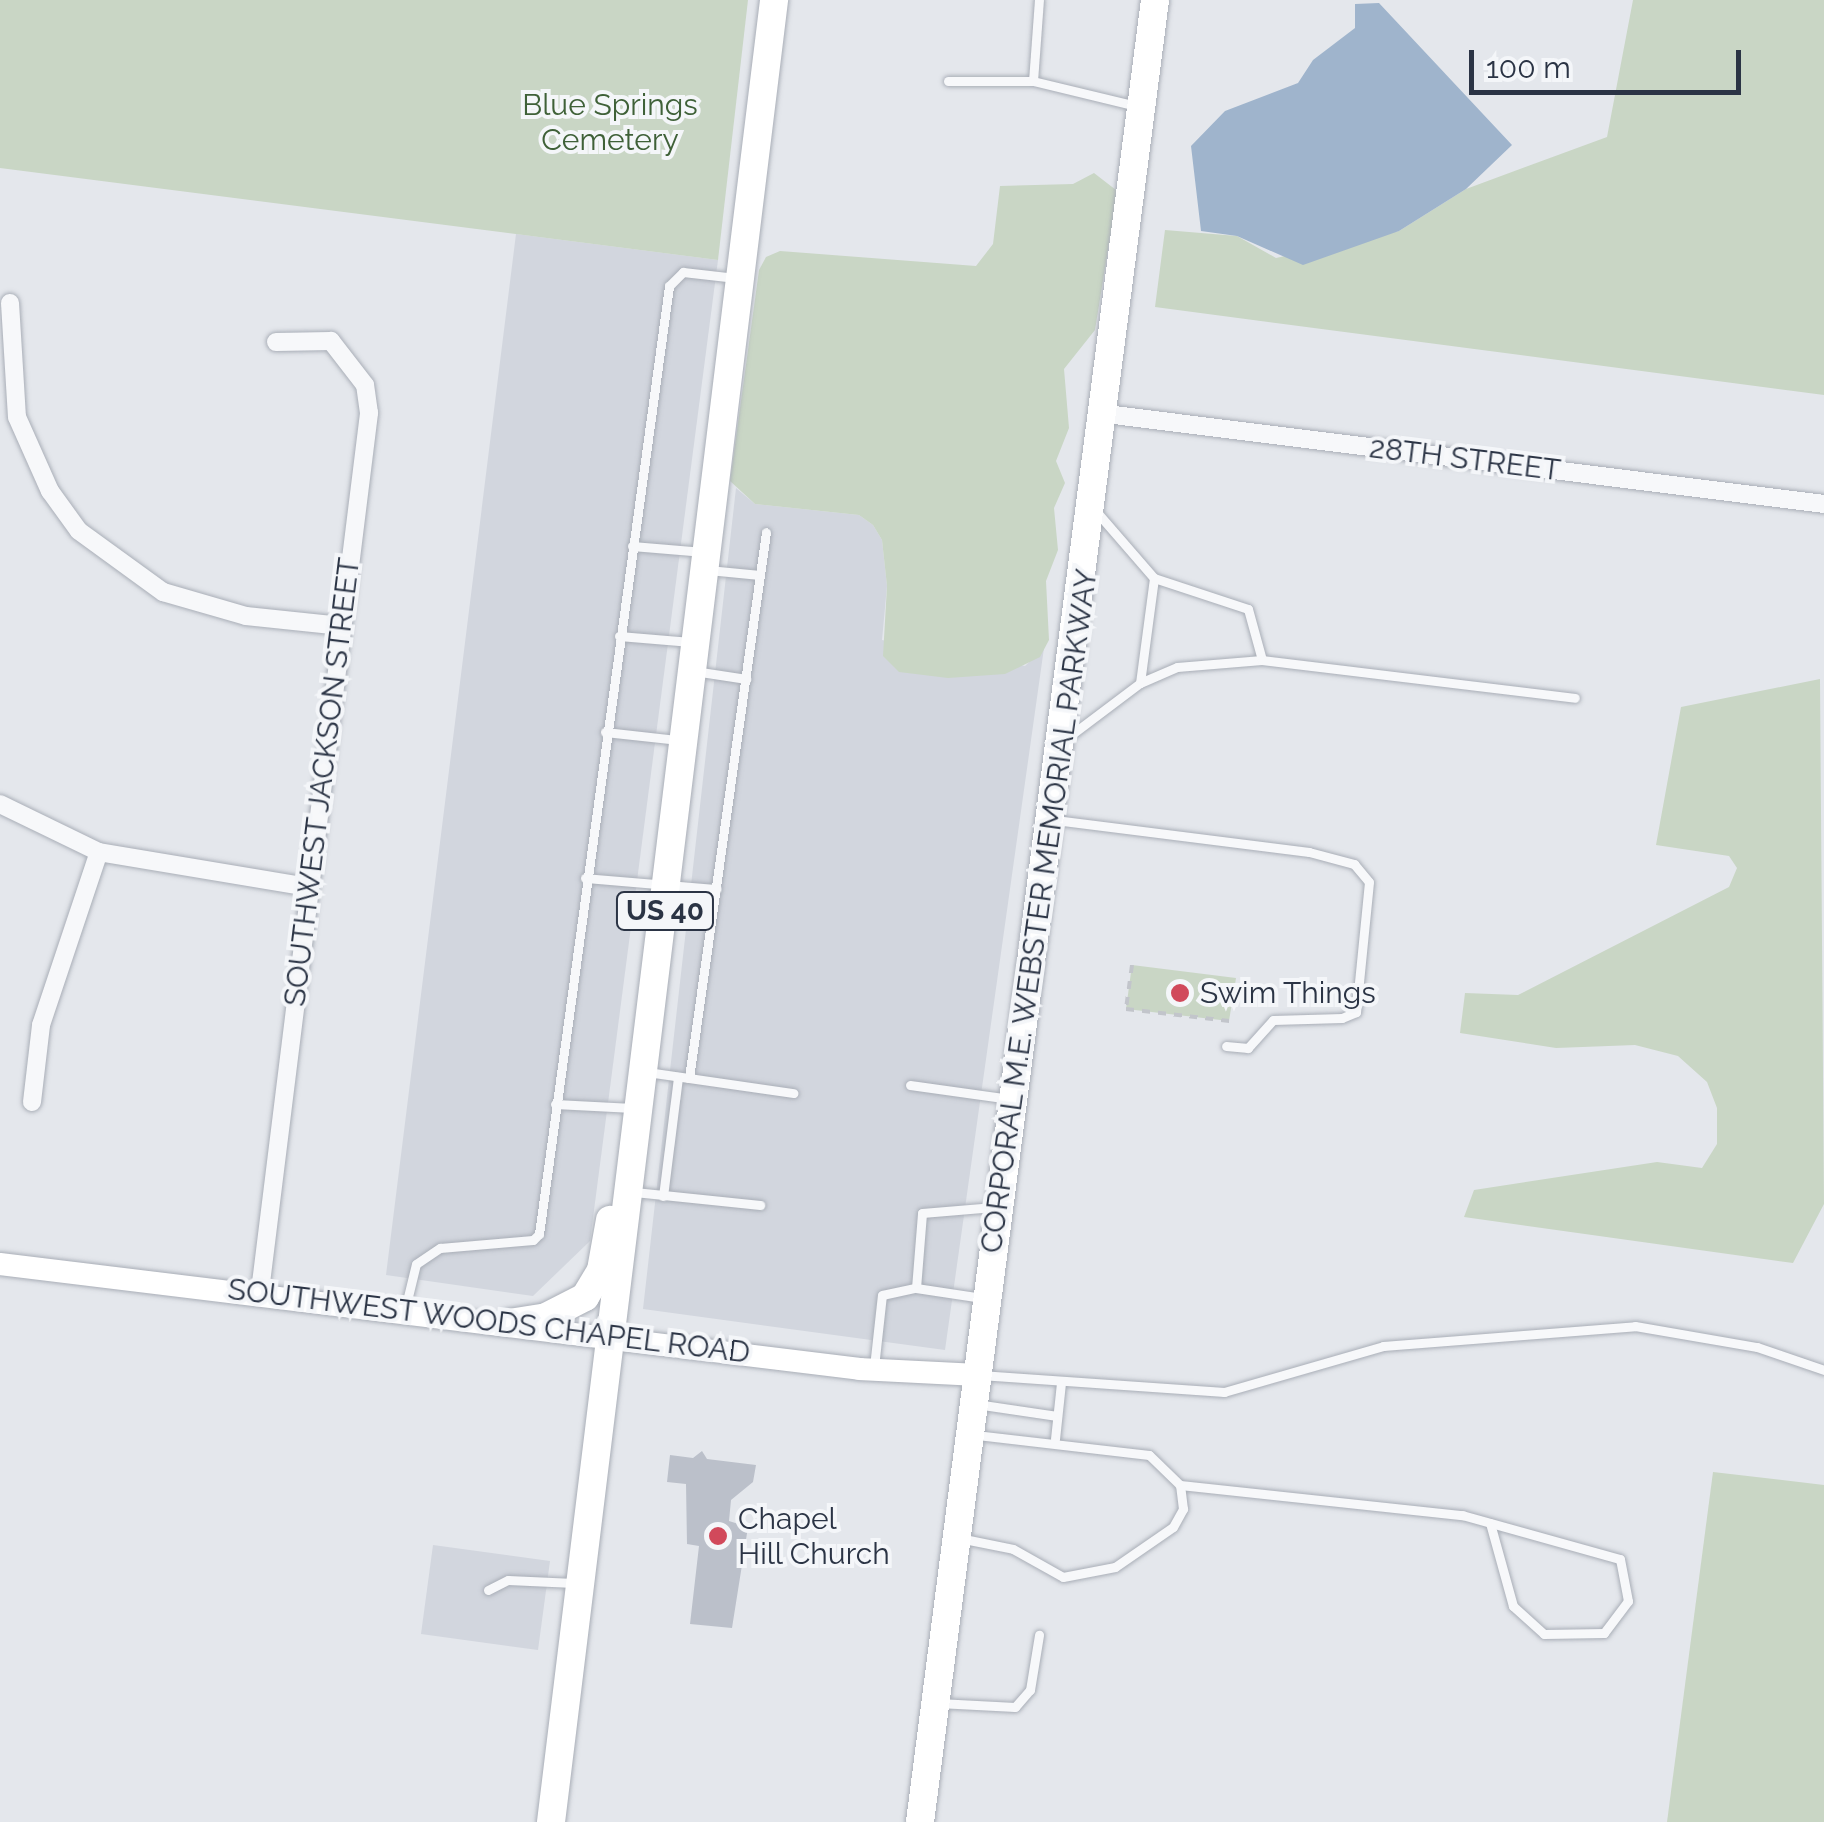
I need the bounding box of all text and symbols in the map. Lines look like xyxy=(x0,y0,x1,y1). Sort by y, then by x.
scale bar xyxy=(1474,30,1746,92)
text: 100 m xyxy=(1486,50,1571,85)
park label: Blue Springs Cemetery xyxy=(522,87,698,158)
street label: 28TH STREET xyxy=(1367,429,1563,489)
street label: SOUTHWEST JACKSON STREET xyxy=(277,555,367,1009)
street label: CORPORAL M.E. WEBSTER MEMORIAL PARKWAY xyxy=(973,565,1105,1257)
road number: US 40 xyxy=(615,888,715,934)
place label: Swim Things xyxy=(1200,975,1377,1011)
marker: Swim Things xyxy=(1169,982,1191,1004)
street label: SOUTHWEST WOODS CHAPEL ROAD xyxy=(224,1271,754,1371)
place label: Chapel Hill Church xyxy=(738,1501,891,1572)
marker: Chapel Hill Church xyxy=(707,1525,729,1547)

